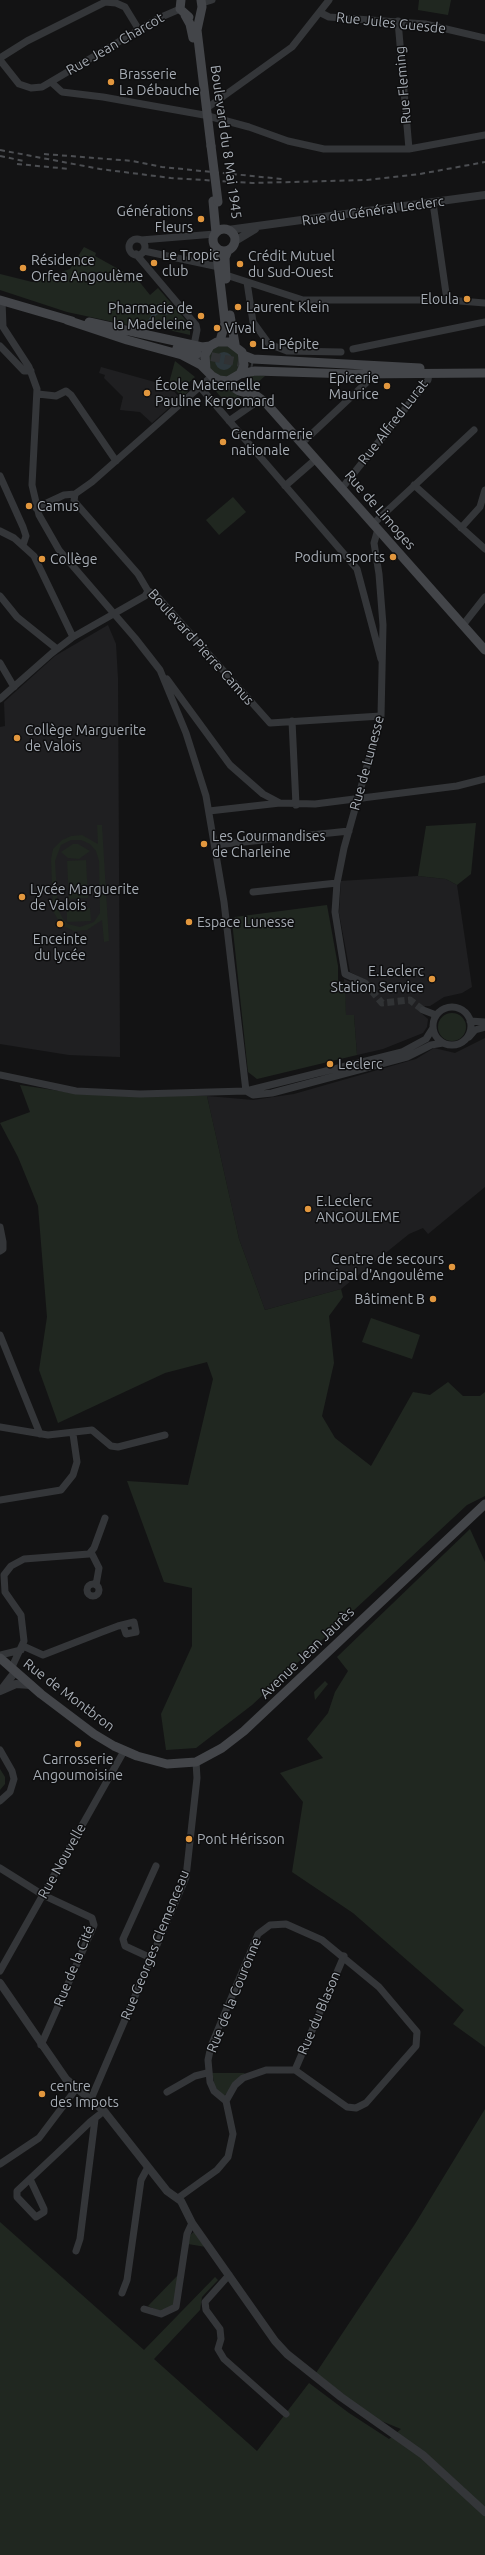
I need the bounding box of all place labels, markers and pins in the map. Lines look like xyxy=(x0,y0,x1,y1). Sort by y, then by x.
place label: Brasserie La Débauche xyxy=(119,66,200,98)
marker: Brasserie La Débauche xyxy=(106,77,116,87)
place label: Générations Fleurs xyxy=(117,203,193,236)
marker: Générations Fleurs xyxy=(196,214,206,224)
place label: Le Tropic club xyxy=(162,247,219,280)
place label: Crédit Mutuel du Sud-Ouest xyxy=(248,248,335,280)
place label: Résidence Orfea Angoulème xyxy=(31,252,143,284)
marker: Le Tropic club xyxy=(149,258,159,268)
marker: Crédit Mutuel du Sud-Ouest xyxy=(235,259,245,269)
marker: Résidence Orfea Angoulème xyxy=(18,263,28,273)
place label: Eloula xyxy=(420,291,459,307)
marker: Eloula xyxy=(462,294,472,304)
place label: Laurent Klein xyxy=(246,299,329,315)
place label: Pharmacie de la Madeleine xyxy=(108,300,193,332)
marker: Laurent Klein xyxy=(233,302,243,312)
marker: Pharmacie de la Madeleine xyxy=(196,311,206,321)
place label: Vival xyxy=(225,320,255,336)
marker: Vival xyxy=(212,323,222,333)
place label: La Pépite xyxy=(261,336,319,352)
marker: La Pépite xyxy=(248,339,258,349)
place label: Epicerie Maurice xyxy=(329,370,379,402)
place label: École Maternelle Pauline Kergomard xyxy=(155,377,275,410)
marker: Epicerie Maurice xyxy=(382,381,392,391)
marker: École Maternelle Pauline Kergomard xyxy=(142,388,152,398)
place label: Gendarmerie nationale xyxy=(231,426,313,458)
marker: Gendarmerie nationale xyxy=(218,437,228,447)
place label: Camus xyxy=(37,498,79,514)
marker: Camus xyxy=(24,501,34,511)
place label: Podium sports xyxy=(294,549,385,565)
place label: Collège xyxy=(50,551,98,567)
marker: Podium sports xyxy=(388,552,398,562)
marker: Collège xyxy=(37,554,47,564)
place label: Collège Marguerite de Valois xyxy=(25,722,146,754)
marker: Collège Marguerite de Valois xyxy=(12,733,22,743)
place label: Les Gourmandises de Charleine xyxy=(212,828,326,860)
marker: Les Gourmandises de Charleine xyxy=(199,839,209,849)
place label: Lycée Marguerite de Valois xyxy=(30,881,139,914)
marker: Lycée Marguerite de Valois xyxy=(17,892,27,902)
place label: Espace Lunesse xyxy=(197,914,294,930)
marker: Espace Lunesse xyxy=(184,917,194,927)
marker: Enceinte du lycée xyxy=(55,919,65,929)
place label: Enceinte du lycée xyxy=(33,931,87,964)
place label: E.Leclerc Station Service xyxy=(331,963,424,996)
marker: E.Leclerc Station Service xyxy=(427,974,437,984)
place label: Leclerc xyxy=(338,1056,383,1072)
marker: Leclerc xyxy=(325,1059,335,1069)
place label: E.Leclerc ANGOULEME xyxy=(316,1193,400,1226)
marker: E.Leclerc ANGOULEME xyxy=(303,1204,313,1214)
place label: Centre de secours principal d'Angoulême xyxy=(304,1251,444,1284)
marker: Centre de secours principal d'Angoulême xyxy=(447,1262,457,1272)
place label: Bâtiment B xyxy=(355,1291,425,1307)
marker: Bâtiment B xyxy=(428,1294,438,1304)
marker: Carrosserie Angoumoisine xyxy=(73,1739,83,1749)
place label: Carrosserie Angoumoisine xyxy=(33,1751,123,1784)
place label: Pont Hérisson xyxy=(197,1831,285,1847)
marker: Pont Hérisson xyxy=(184,1834,194,1844)
place label: centre des Impots xyxy=(50,2078,119,2110)
marker: centre des Impots xyxy=(37,2089,47,2099)

